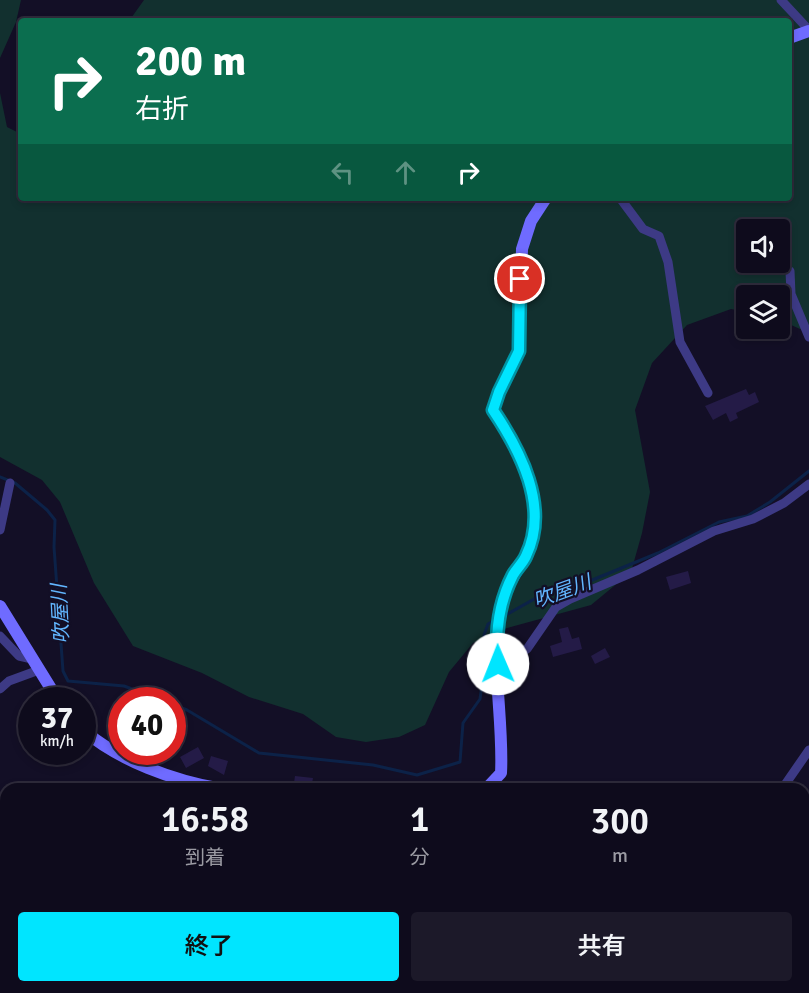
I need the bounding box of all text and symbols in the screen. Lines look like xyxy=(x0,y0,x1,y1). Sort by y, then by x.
text: 200 m xyxy=(135,36,246,87)
icon: right xyxy=(36,42,114,120)
text: 右折 xyxy=(135,93,189,126)
icon: left xyxy=(326,156,359,189)
icon: ahead xyxy=(389,156,422,189)
icon: right xyxy=(452,156,485,189)
map controls xyxy=(736,219,790,339)
button: sound xyxy=(736,219,790,273)
pin xyxy=(494,253,545,304)
icon: arrive xyxy=(503,262,536,295)
button: layers xyxy=(736,285,790,339)
water label: 吹屋川 xyxy=(530,569,597,613)
water label: 吹屋川 xyxy=(46,581,75,645)
position arrow xyxy=(466,632,530,696)
speed limit sign: 40 xyxy=(108,687,186,765)
text: 37 xyxy=(41,700,73,737)
text: km/h xyxy=(40,732,74,750)
text: 16:58 xyxy=(161,797,249,842)
text: 1 xyxy=(410,797,430,842)
text: 300 xyxy=(591,799,649,844)
text: m xyxy=(612,843,628,868)
text: 到着 xyxy=(185,845,225,870)
text: 分 xyxy=(410,845,430,870)
button: 終了 xyxy=(18,912,399,981)
button: 共有 xyxy=(411,912,792,981)

